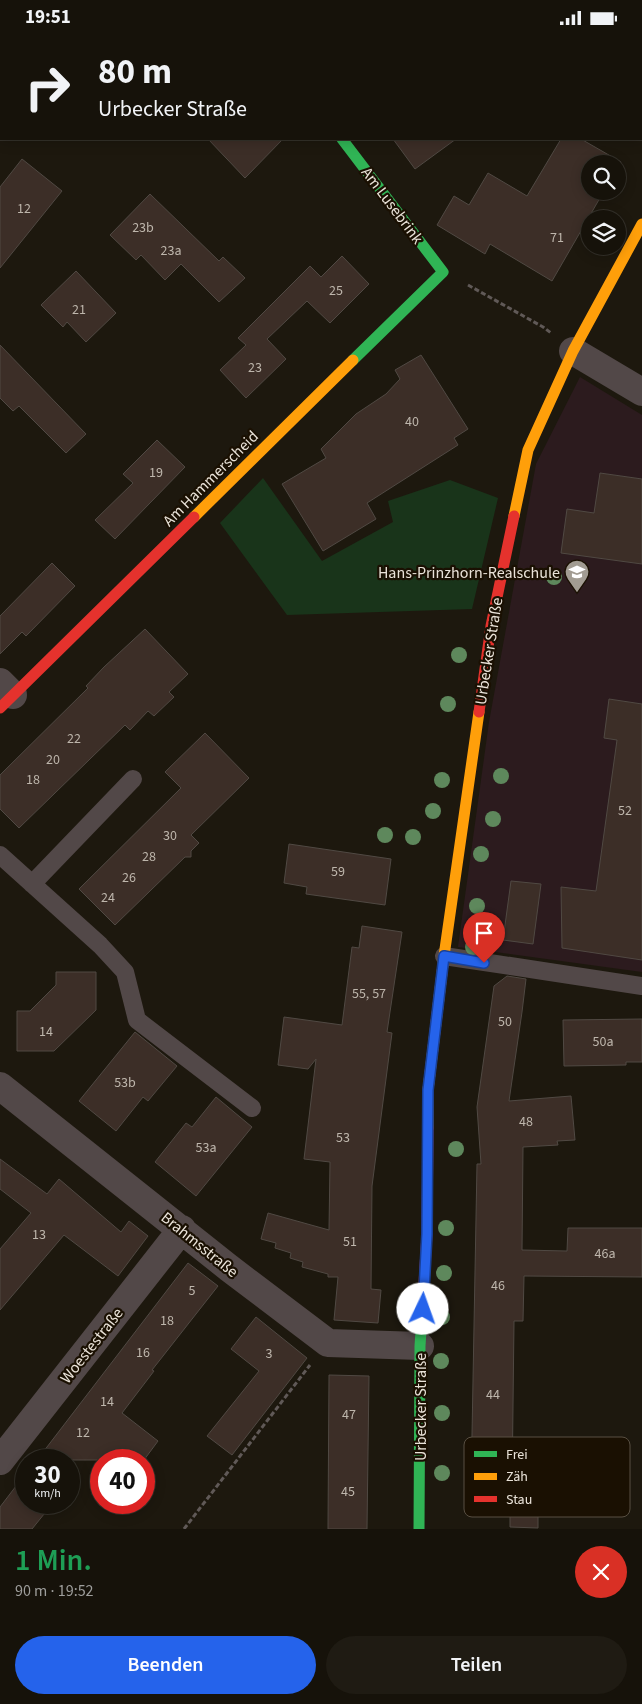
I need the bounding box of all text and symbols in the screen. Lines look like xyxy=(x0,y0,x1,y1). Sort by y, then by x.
text: 19:51 xyxy=(25,4,71,31)
text: 80 m xyxy=(98,47,172,97)
icon: right xyxy=(15,55,80,120)
text: Urbecker Straße xyxy=(98,93,247,125)
map controls xyxy=(581,155,626,255)
button: search xyxy=(581,155,626,200)
street label: Am Lusebrink xyxy=(356,163,428,249)
house number: 12 xyxy=(17,199,31,219)
button: layers xyxy=(581,210,626,255)
house number: 23b xyxy=(132,218,154,238)
house number: 71 xyxy=(550,228,564,248)
house number: 23a xyxy=(161,241,181,261)
house number: 25 xyxy=(329,281,343,301)
house number: 21 xyxy=(72,300,86,320)
house number: 23 xyxy=(248,358,262,378)
house number: 40 xyxy=(405,412,419,432)
street label: Am Hammerscheid xyxy=(158,426,263,531)
house number: 19 xyxy=(149,463,163,483)
school or university icon: Hans-Prinzhorn-Realschule xyxy=(564,559,590,593)
place label: Hans-Prinzhorn-Realschule xyxy=(378,562,560,584)
street label: Urbecker Straße xyxy=(470,596,508,706)
house number: 22 xyxy=(67,729,81,749)
house number: 20 xyxy=(46,750,60,770)
house number: 18 xyxy=(26,770,40,790)
house number: 52 xyxy=(618,801,632,821)
house number: 30 xyxy=(163,826,177,846)
house number: 28 xyxy=(142,847,156,867)
house number: 59 xyxy=(331,862,345,882)
house number: 26 xyxy=(122,868,136,888)
house number: 24 xyxy=(101,888,115,908)
pin xyxy=(463,912,505,963)
icon: arrive xyxy=(470,919,498,947)
house number: 55, 57 xyxy=(352,984,386,1004)
house number: 50 xyxy=(498,1012,512,1032)
house number: 14 xyxy=(39,1022,53,1042)
house number: 50a xyxy=(593,1032,613,1052)
house number: 53b xyxy=(114,1073,136,1093)
house number: 48 xyxy=(519,1112,533,1132)
house number: 53 xyxy=(336,1128,350,1148)
house number: 53a xyxy=(196,1138,216,1158)
street label: Brahmsstraße xyxy=(156,1207,243,1283)
house number: 13 xyxy=(32,1225,46,1245)
house number: 51 xyxy=(343,1232,357,1252)
house number: 46a xyxy=(595,1244,615,1264)
house number: 46 xyxy=(491,1276,505,1296)
house number: 5 xyxy=(189,1281,196,1301)
position arrow xyxy=(396,1282,448,1334)
street label: Woestestraße xyxy=(55,1303,128,1388)
house number: 18 xyxy=(160,1311,174,1331)
house number: 16 xyxy=(136,1343,150,1363)
house number: 3 xyxy=(266,1344,273,1364)
street label: Urbecker Straße xyxy=(410,1353,432,1461)
house number: 44 xyxy=(486,1385,500,1405)
house number: 14 xyxy=(100,1392,114,1412)
house number: 47 xyxy=(342,1405,356,1425)
house number: 12 xyxy=(76,1423,90,1443)
legend xyxy=(464,1437,630,1517)
text: Frei xyxy=(506,1445,528,1465)
speed limit sign: 40 xyxy=(90,1449,155,1514)
text: 30 xyxy=(34,1457,61,1493)
text: Zäh xyxy=(506,1467,528,1487)
house number: 45 xyxy=(341,1482,355,1502)
text: km/h xyxy=(34,1485,61,1502)
text: Stau xyxy=(506,1490,532,1510)
text: 1 Min. xyxy=(15,1539,92,1582)
button: close xyxy=(575,1546,627,1598)
text: 90 m · 19:52 xyxy=(15,1580,94,1602)
button: Beenden xyxy=(15,1636,316,1694)
button: Teilen xyxy=(326,1636,627,1694)

